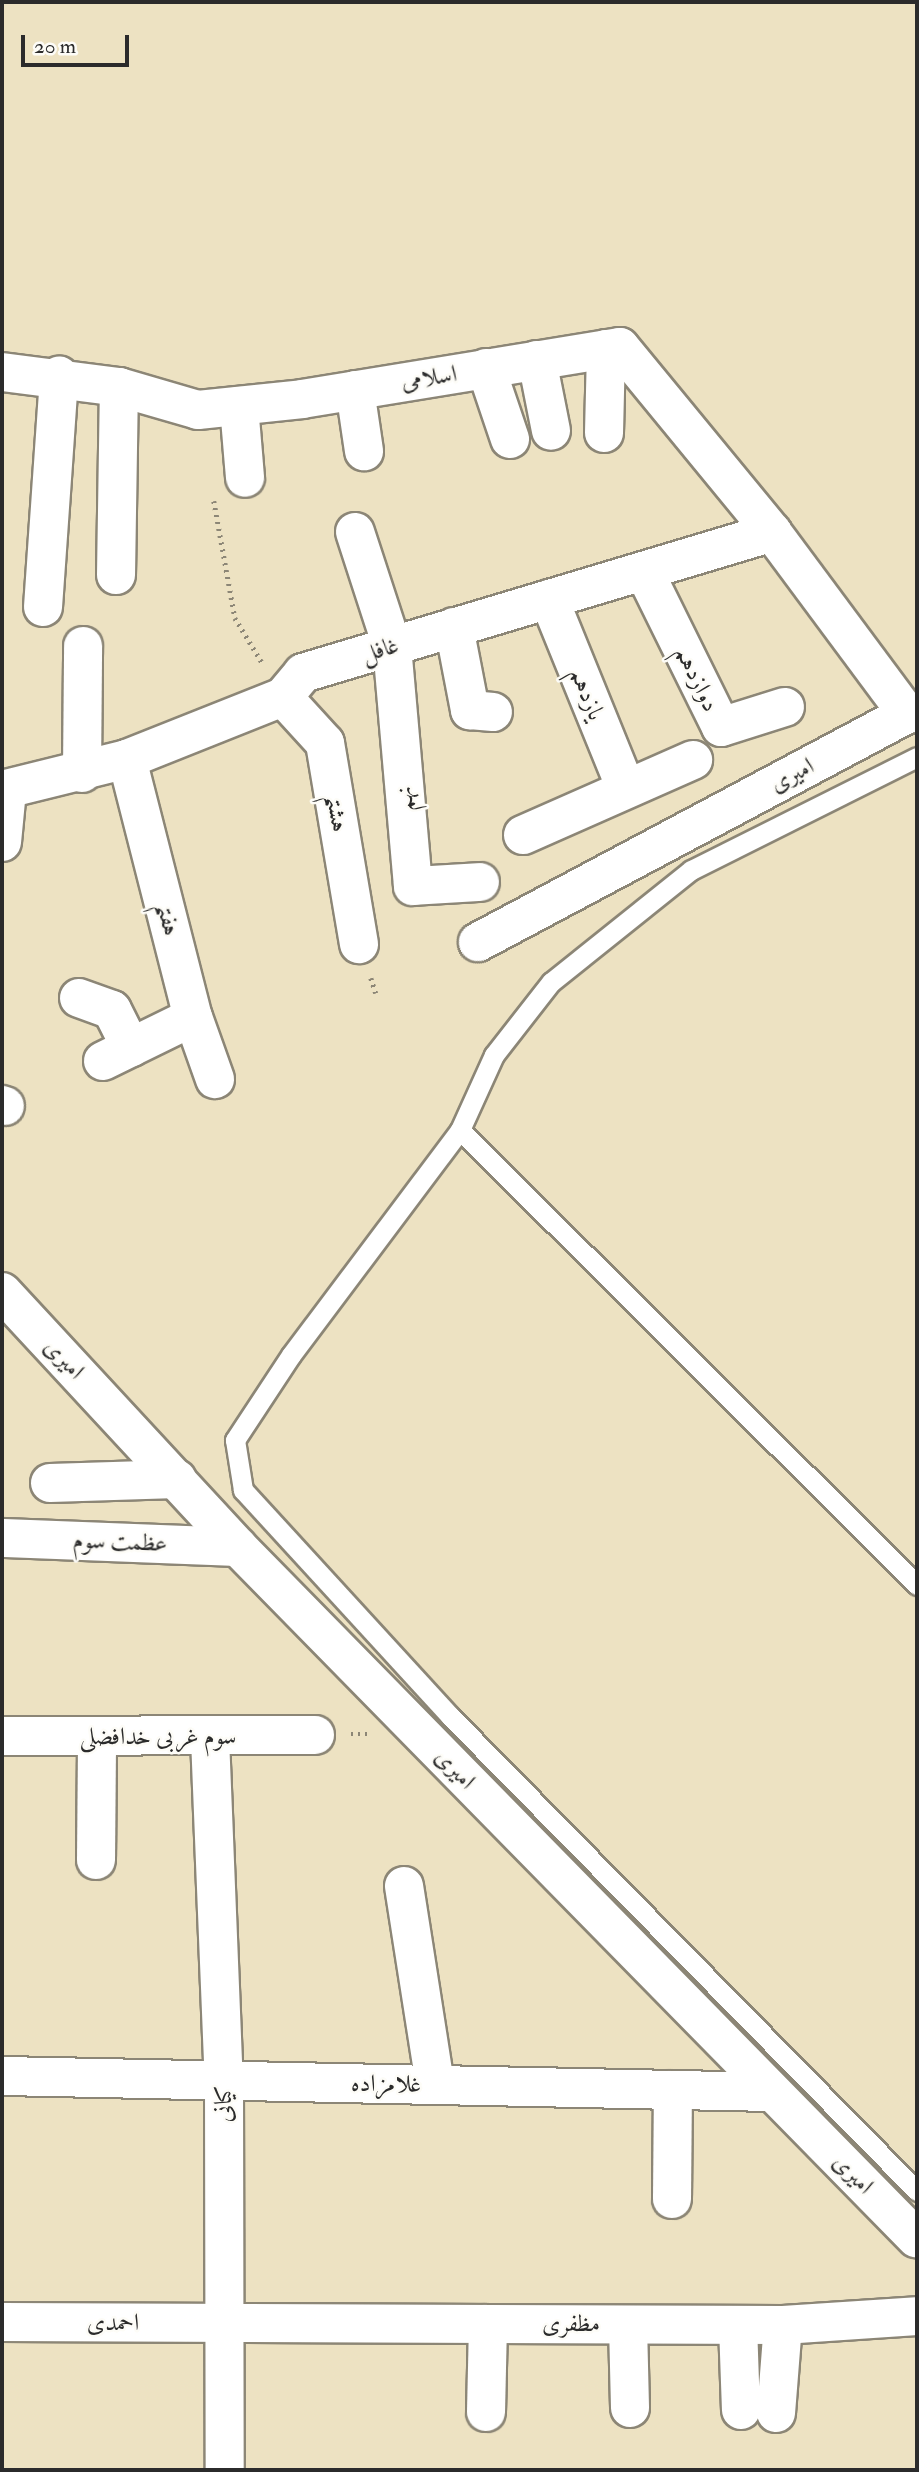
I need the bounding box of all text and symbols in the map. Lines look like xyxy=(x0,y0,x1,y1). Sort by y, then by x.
scale bar xyxy=(24,21,133,65)
text: 20 m xyxy=(34,33,76,60)
street label: اسلامی xyxy=(399,359,459,397)
street label: غافل xyxy=(358,631,402,669)
street label: دوازدهم xyxy=(669,642,725,716)
street label: یازدهم xyxy=(564,664,610,724)
street label: امیری xyxy=(765,751,819,799)
street label: نهم xyxy=(390,785,420,813)
street label: هشتم xyxy=(320,792,354,834)
street label: هفتم xyxy=(150,899,186,939)
street label: امیری xyxy=(38,1332,90,1386)
street label: عظمت سوم xyxy=(72,1526,168,1558)
street label: سوم غربی خدافضلی xyxy=(80,1723,236,1751)
street label: امیری xyxy=(429,1742,481,1796)
street label: غلامزاده xyxy=(351,2069,421,2099)
street label: کیانی xyxy=(210,2086,238,2122)
street label: امیری xyxy=(827,2148,879,2200)
street label: احمدی xyxy=(87,2309,139,2337)
street label: مظفری xyxy=(542,2310,600,2338)

